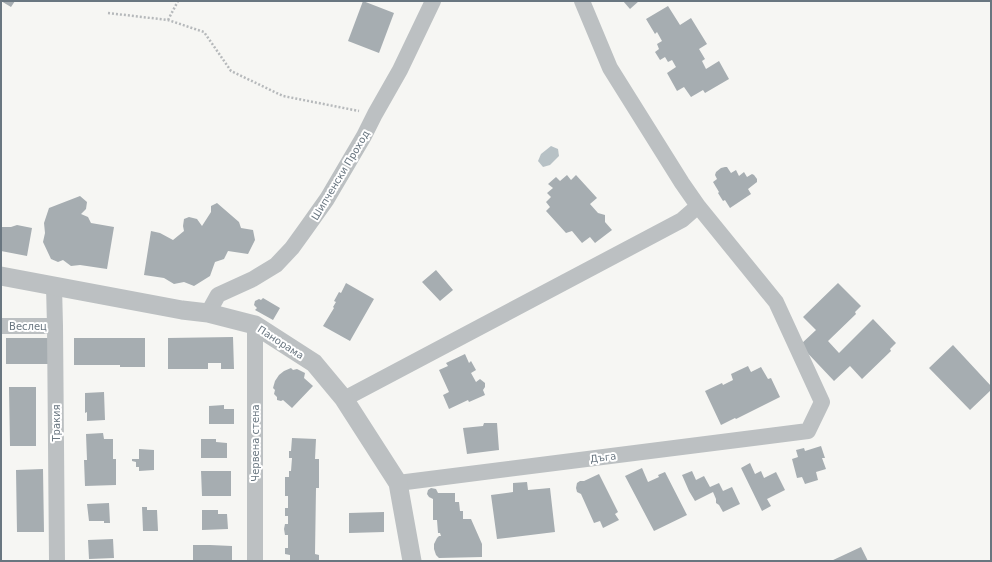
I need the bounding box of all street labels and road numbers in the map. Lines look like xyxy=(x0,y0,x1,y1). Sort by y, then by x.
street label: Шипченски Проход xyxy=(309,128,372,222)
street label: Веслец xyxy=(9,321,47,332)
street label: Панорама xyxy=(256,324,306,361)
street label: Тракия xyxy=(51,404,62,443)
street label: Червена стена xyxy=(250,404,261,482)
street label: Дъга xyxy=(589,450,617,465)

